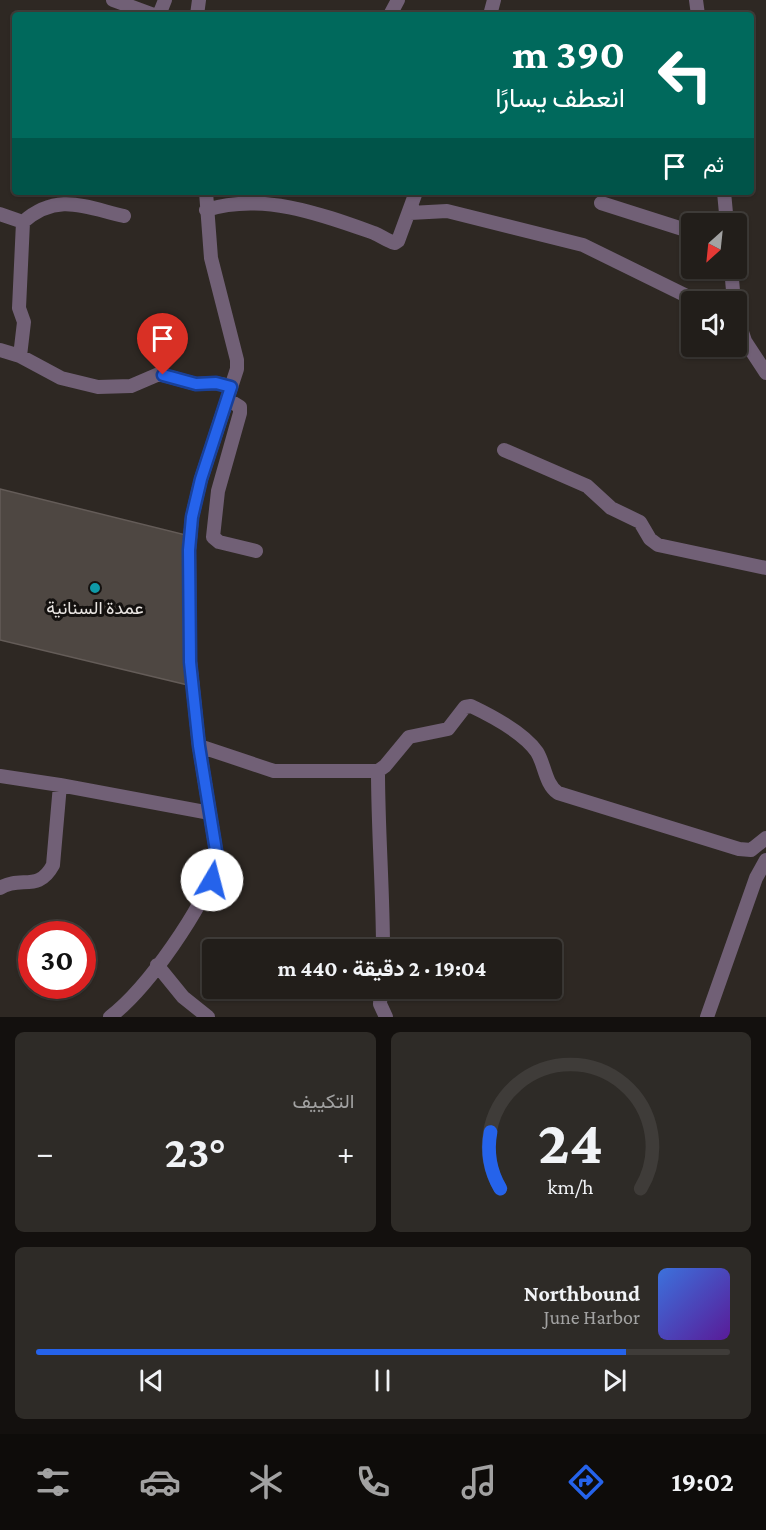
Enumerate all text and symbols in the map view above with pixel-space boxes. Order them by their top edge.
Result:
text: 390 m [512,30,625,77]
icon: left [646,36,724,114]
text: انعطف يسارًا [495,83,625,113]
icon: arrive [658,150,691,183]
text: ثم [703,152,724,177]
north arrow [681,213,747,279]
map controls [681,213,747,357]
button: sound [681,291,747,357]
pin [137,313,188,375]
icon: arrive [146,322,179,355]
marker: عمدة السنانية [88,581,102,595]
place label: عمدة السنانية [46,598,144,618]
position arrow [180,848,244,912]
speed limit sign: 30 [18,921,96,999]
text: 19:04 · 2 دقيقة · 440 m [278,956,486,981]
text: التكييف [292,1090,355,1112]
text: 24 [538,1107,603,1176]
text: 23° [164,1127,226,1177]
text: − [36,1134,53,1171]
text: + [337,1134,354,1171]
text: km/h [548,1175,594,1199]
text: Northbound [524,1281,640,1306]
text: June Harbor [543,1306,640,1328]
icon: previous [135,1364,168,1397]
icon: pause [366,1364,399,1397]
icon: next [598,1364,631,1397]
icon: filters [32,1461,74,1503]
icon: car [139,1461,181,1503]
icon: climate [245,1461,287,1503]
icon: phone [352,1461,394,1503]
icon: music [458,1461,500,1503]
icon: directions [565,1461,607,1503]
text: 19:02 [671,1467,734,1497]

